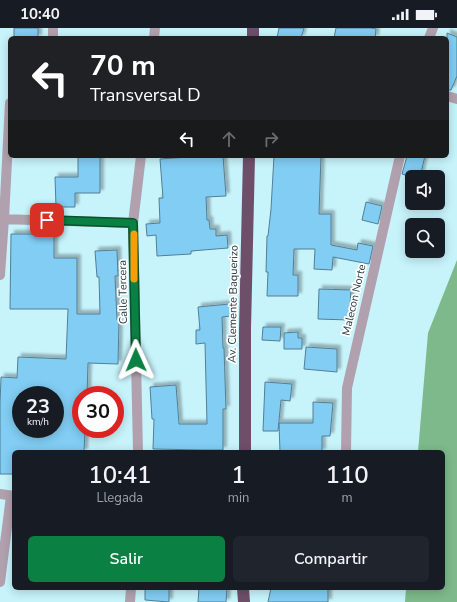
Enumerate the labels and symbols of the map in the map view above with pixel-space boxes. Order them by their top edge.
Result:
pin [30,203,64,237]
street label: Av. Clemente Baquerizo [224,245,242,363]
street label: Calle Tercera [115,260,131,324]
street label: Malecon Norte [339,263,370,337]
position arrow [115,339,157,381]
speed limit sign: 30 [72,386,124,438]

